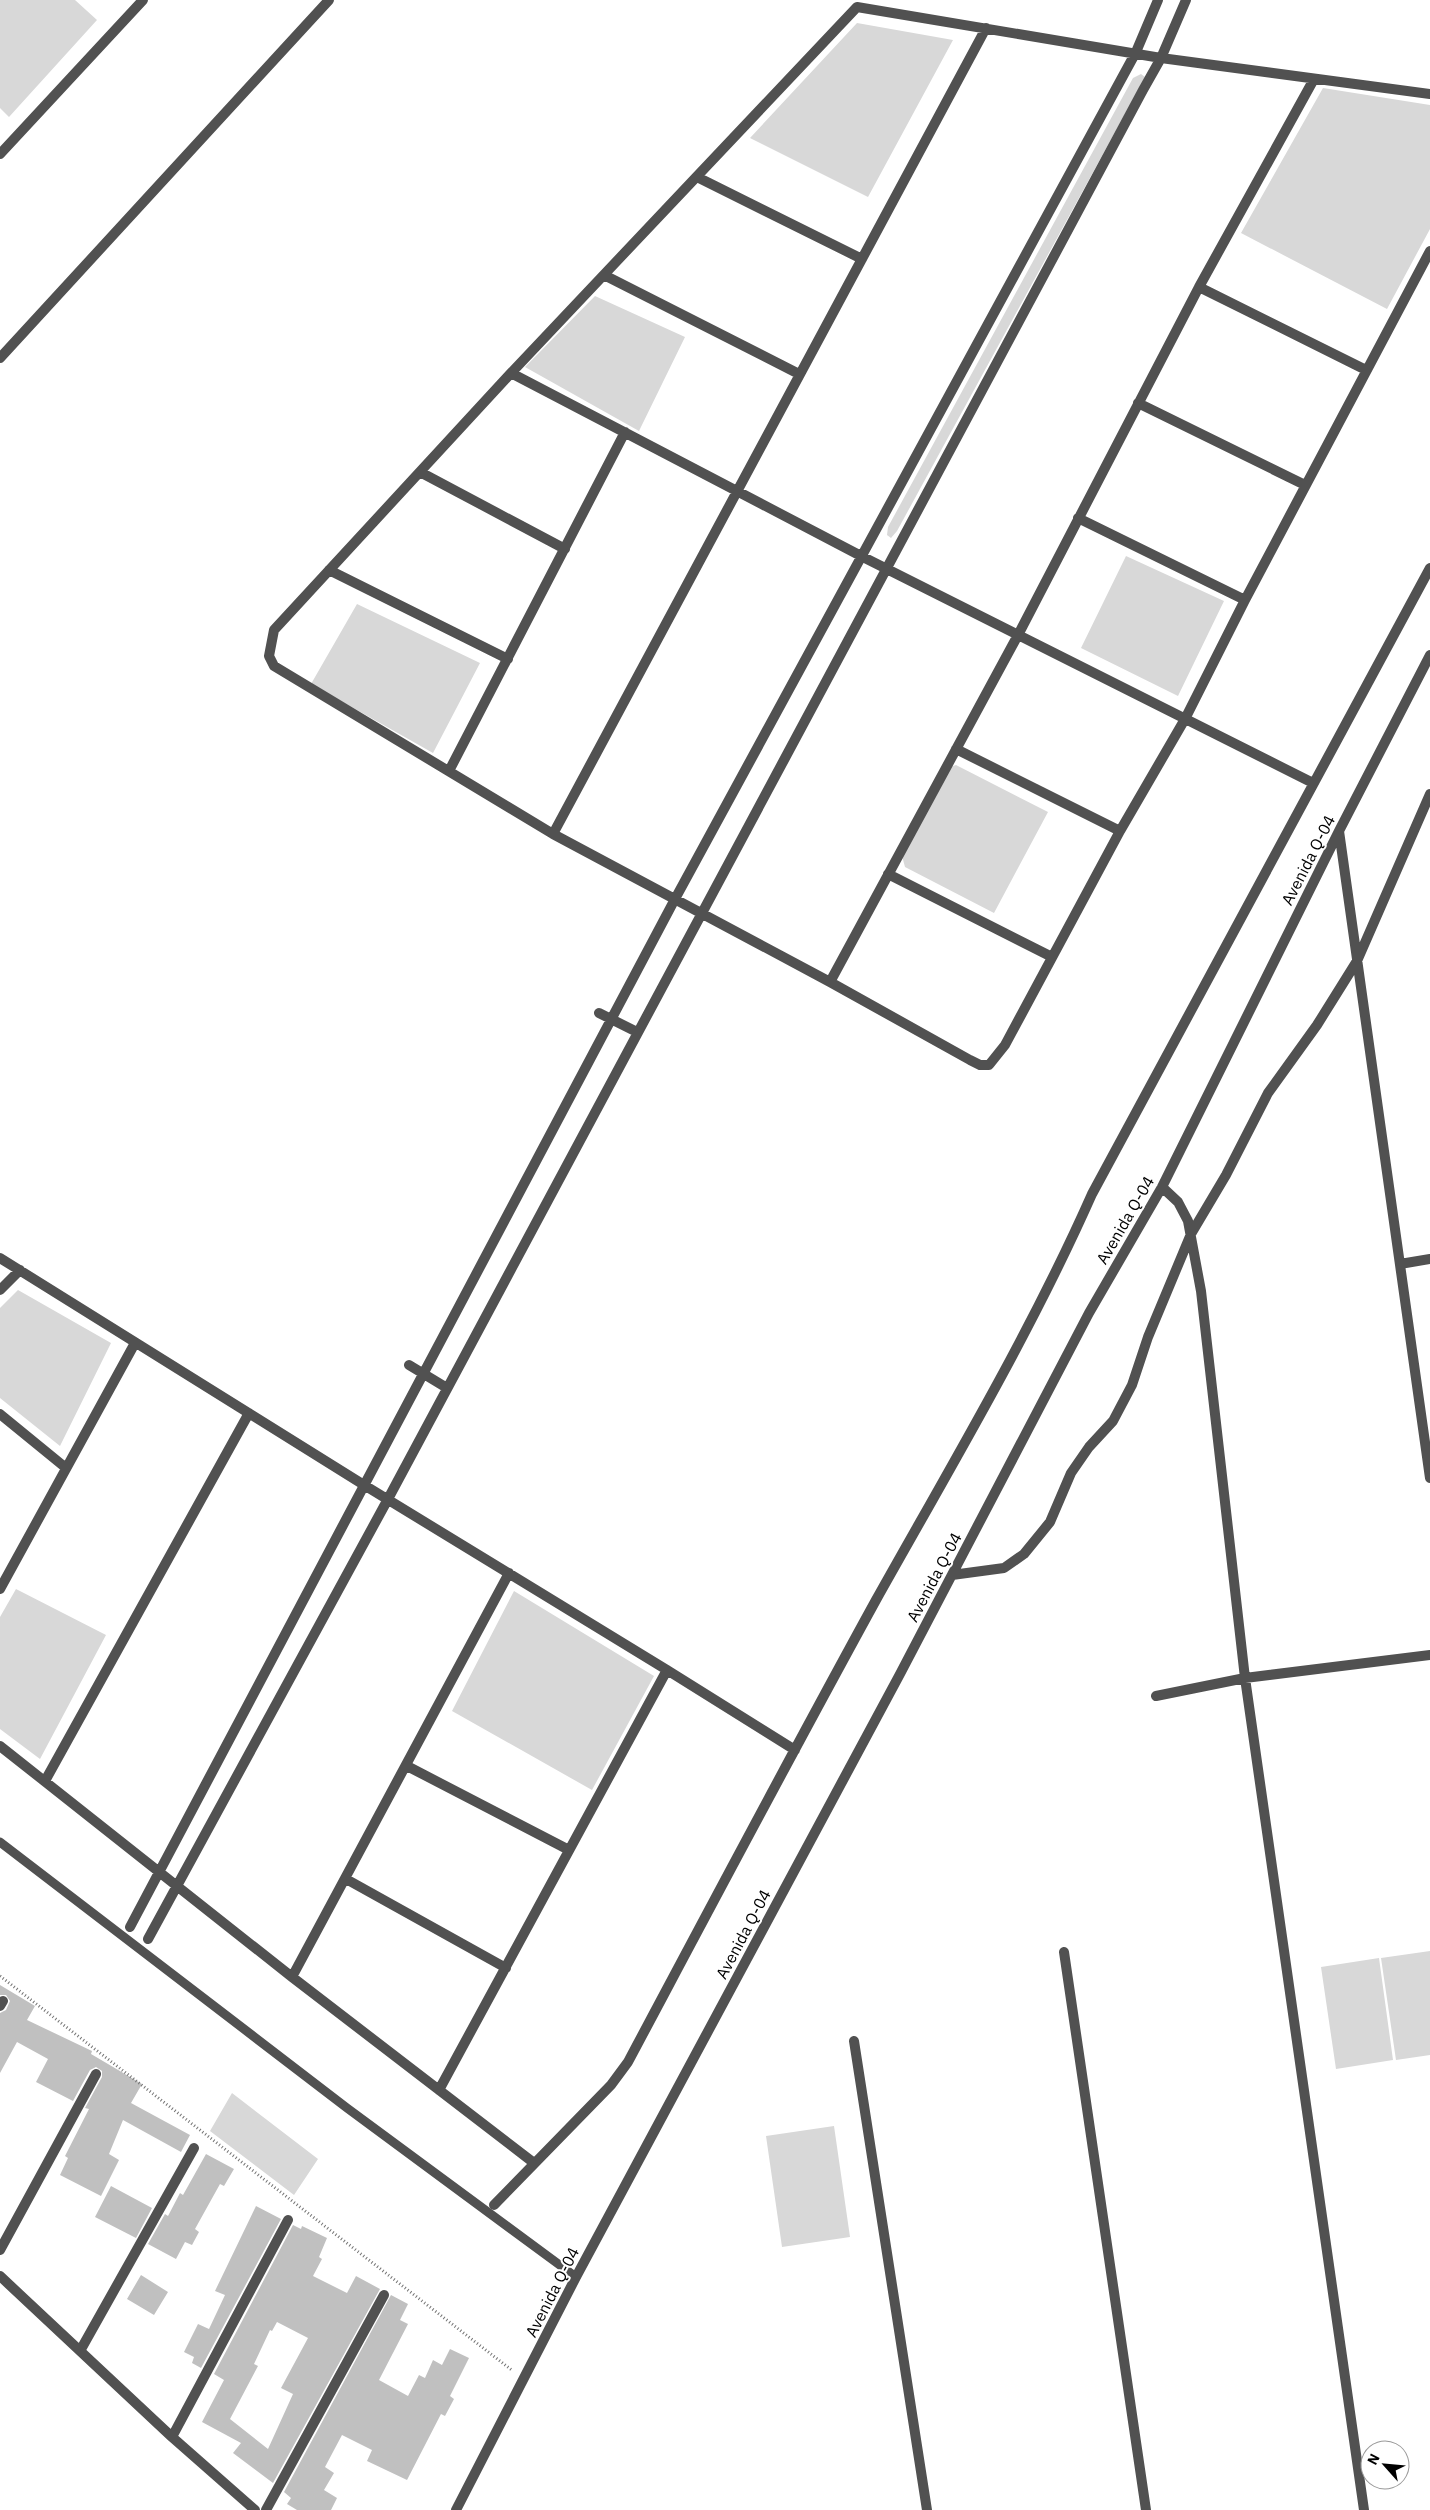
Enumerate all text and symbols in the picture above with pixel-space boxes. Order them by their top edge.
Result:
street label: Avenida Q-04 [1277,812,1339,908]
street label: Avenida Q-04 [1092,1172,1158,1268]
street label: Avenida Q-04 [902,1529,966,1625]
street label: Avenida Q-04 [711,1886,775,1982]
street label: Avenida Q-04 [521,2244,583,2340]
north arrow [1360,2440,1410,2490]
text: N [1363,2450,1384,2468]

